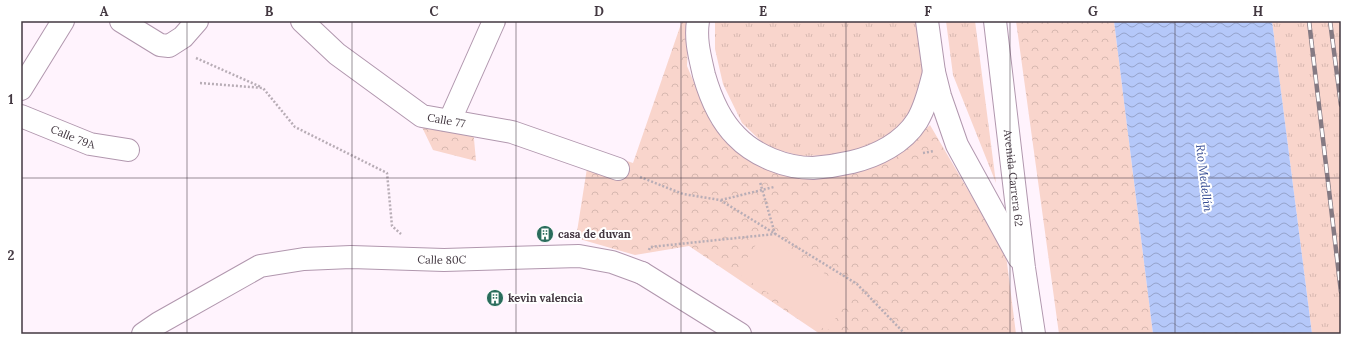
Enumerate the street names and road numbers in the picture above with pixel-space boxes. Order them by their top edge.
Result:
street label: Calle 77 [426,110,466,131]
street label: Calle 79A [49,122,97,152]
street label: Avenida Carrera 62 [1001,128,1026,227]
street label: Calle 80C [417,252,467,267]

